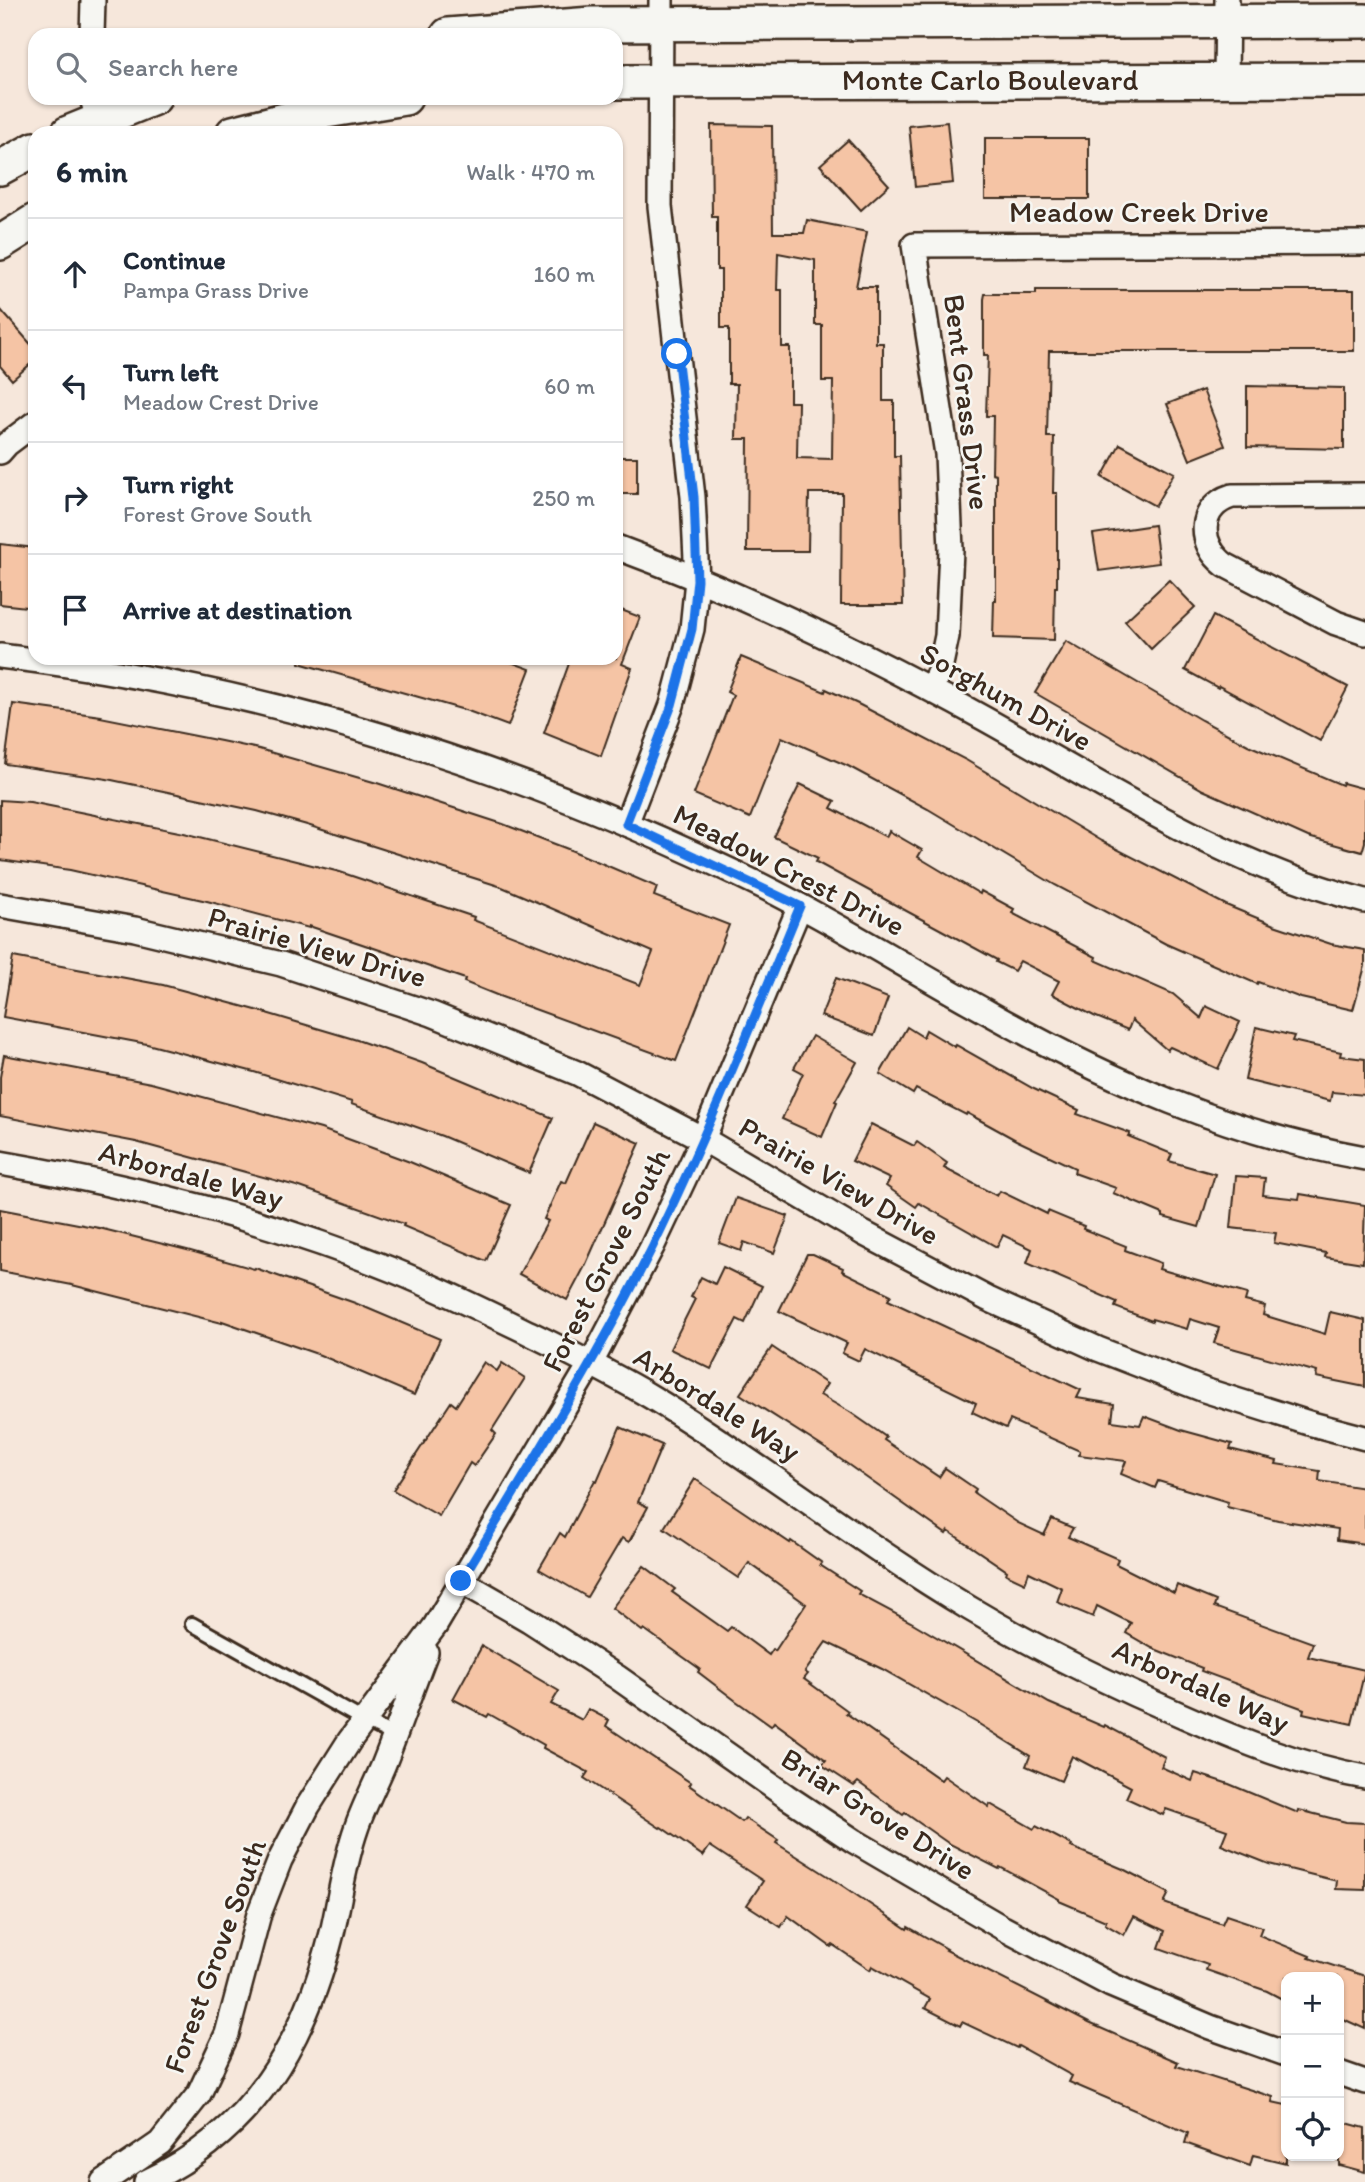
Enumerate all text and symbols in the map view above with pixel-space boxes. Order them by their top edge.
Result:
search box [28,28,623,105]
icon: search [52,48,90,86]
text: Search here [108,51,238,83]
street label: Monte Carlo Boulevard [842,61,1138,98]
text: 6 min [56,153,128,190]
text: Walk · 470 m [466,158,595,186]
street label: Meadow Creek Drive [1009,193,1269,230]
text: Continue [123,244,226,276]
icon: ahead [56,255,94,293]
text: 160 m [533,260,595,288]
text: Pampa Grass Drive [123,276,309,304]
street label: Bent Grass Drive [936,292,999,512]
route start [661,338,692,369]
text: Turn left [123,356,219,388]
icon: left [56,367,94,405]
text: 60 m [544,372,595,400]
text: Meadow Crest Drive [123,388,319,416]
text: Turn right [123,468,234,500]
icon: right [56,479,94,517]
text: 250 m [532,484,595,512]
text: Forest Grove South [123,500,312,528]
icon: arrive [56,591,94,629]
text: Arrive at destination [123,594,352,626]
street label: Sorghum Drive [914,634,1099,759]
street label: Meadow Crest Drive [667,795,911,944]
street label: Prairie View Drive [204,898,431,995]
street label: Prairie View Drive [732,1108,946,1253]
street label: Arbordale Way [95,1132,287,1217]
street label: Forest Grove South [533,1142,678,1378]
street label: Arbordale Way [627,1338,807,1469]
route end [445,1565,476,1596]
street label: Arbordale Way [1107,1630,1295,1741]
street label: Briar Grove Drive [774,1739,982,1888]
street label: Forest Grove South [155,1834,274,2078]
map controls [1281,1972,1344,2161]
button: + [1281,1972,1344,2035]
button: − [1281,2035,1344,2098]
button: locate [1281,2098,1344,2161]

